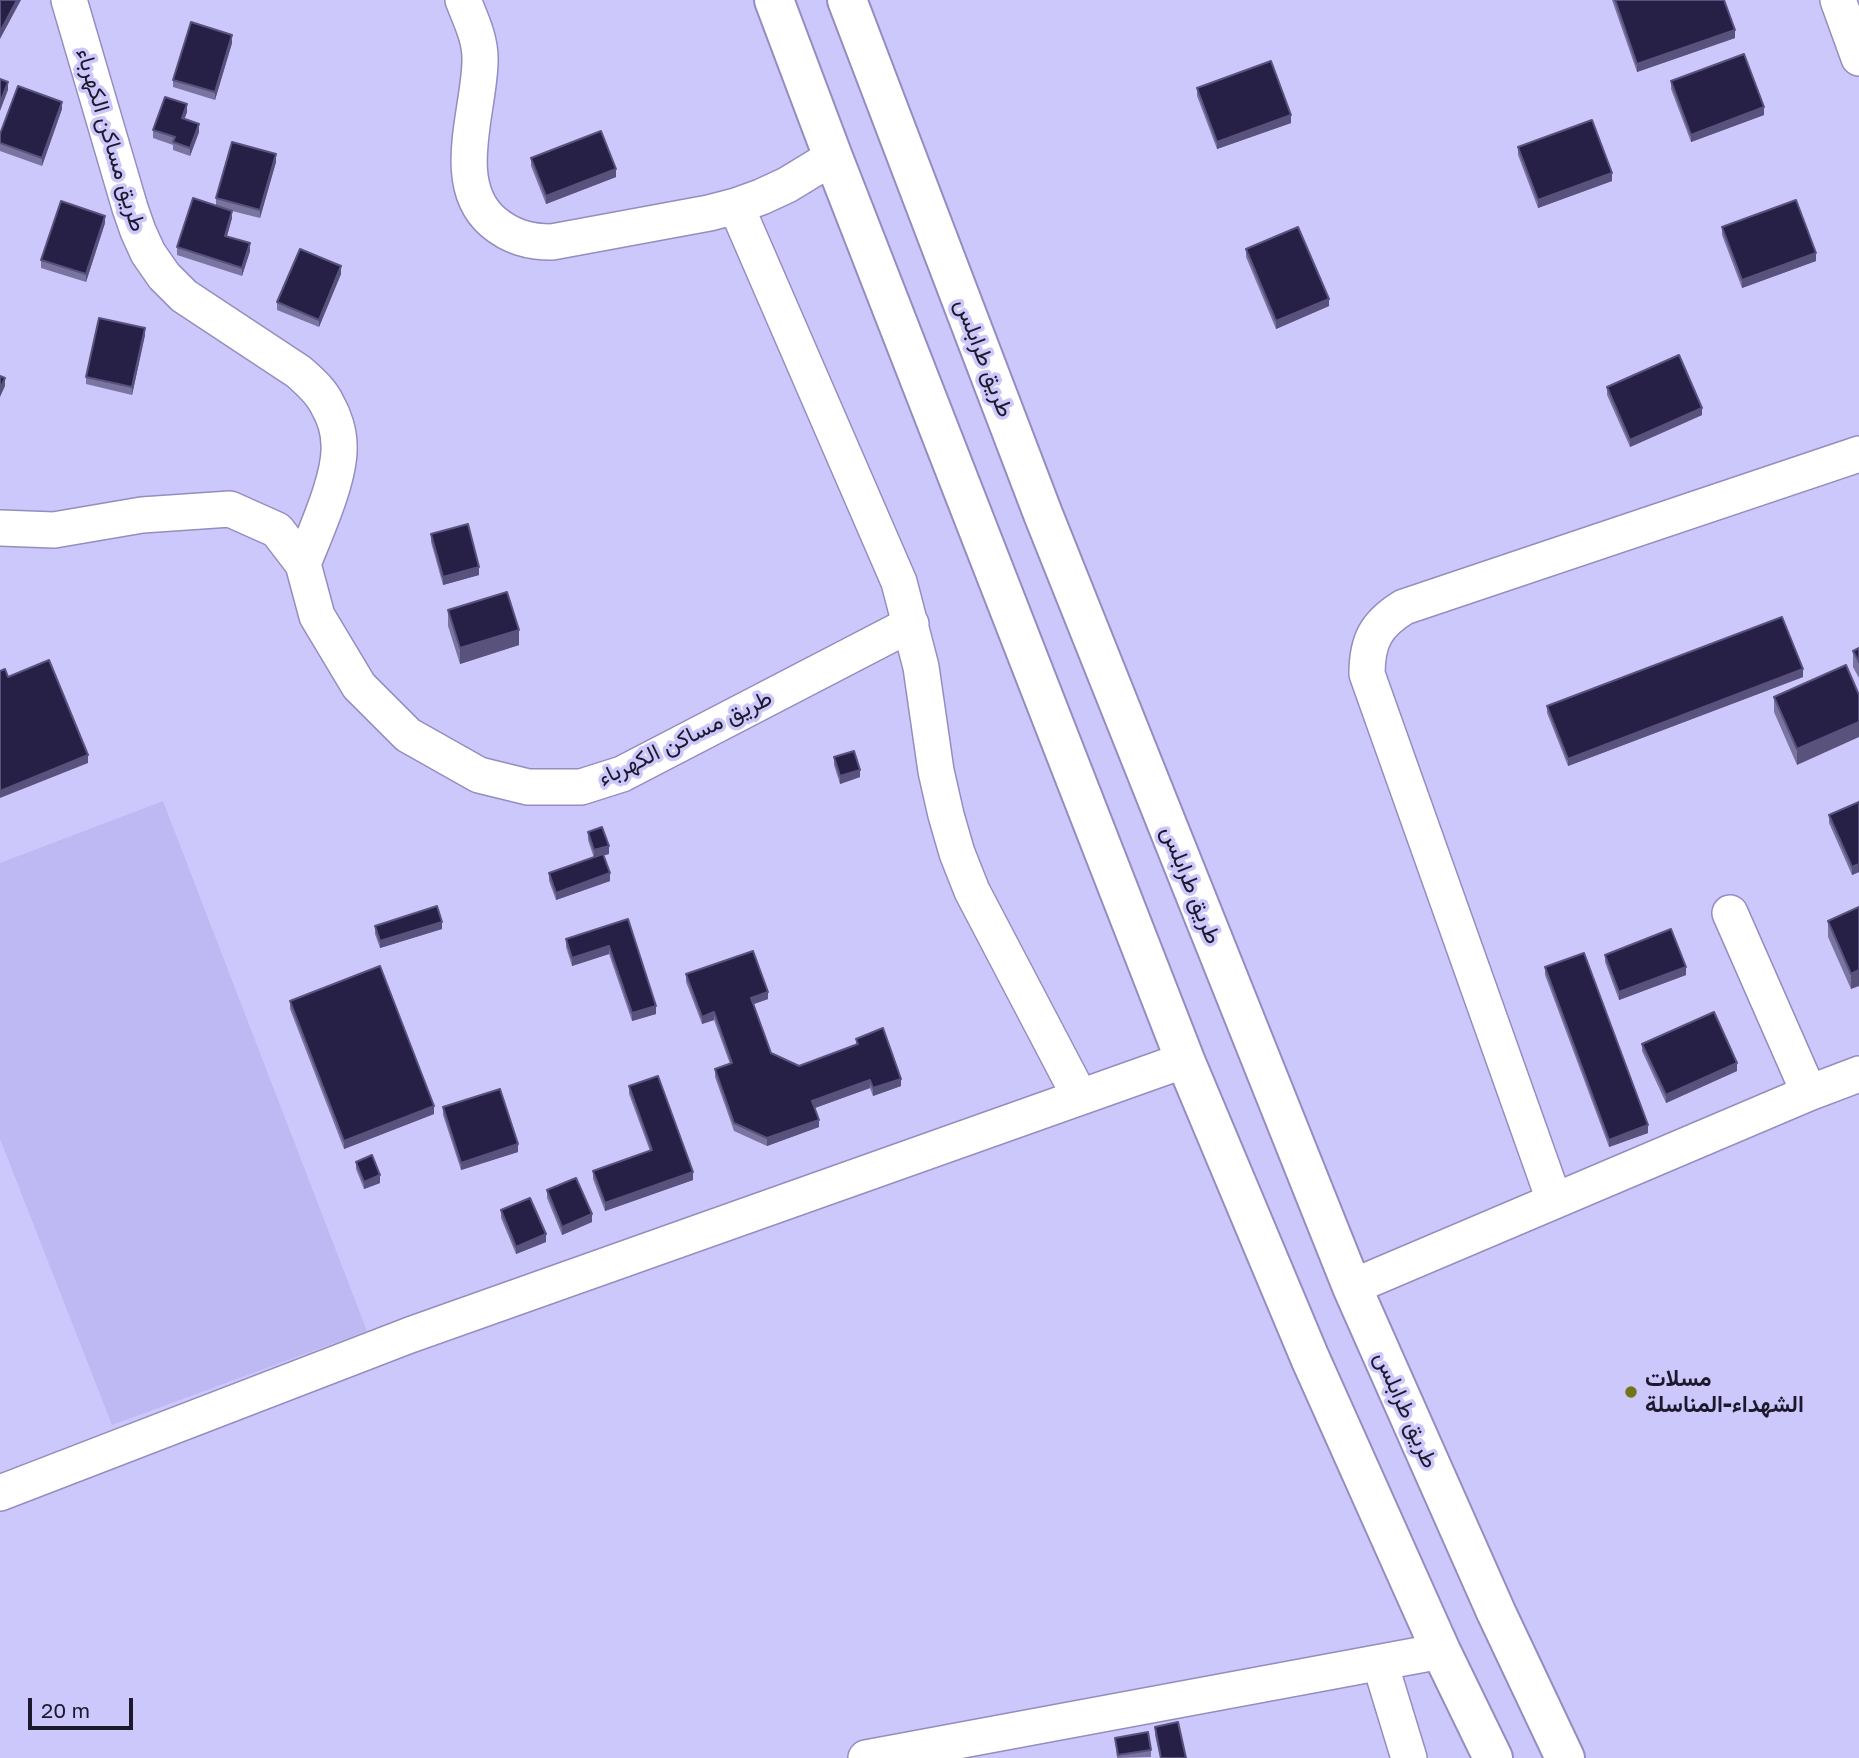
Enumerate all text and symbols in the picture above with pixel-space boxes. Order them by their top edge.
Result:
street label: طريق مساكن الكهرباء [70,45,152,235]
street label: طريق طرابلس [949,295,1019,421]
street label: طريق مساكن الكهرباء [593,684,777,792]
street label: طريق طرابلس [1155,822,1227,948]
street label: طريق طرابلس [1368,1347,1444,1473]
place label: مسلات الشهداء-المناسلة [1645,1365,1804,1419]
marker: مسلات الشهداء-المناسلة [1623,1384,1639,1400]
scale bar [32,1684,136,1728]
text: 20 m [41,1697,90,1723]

